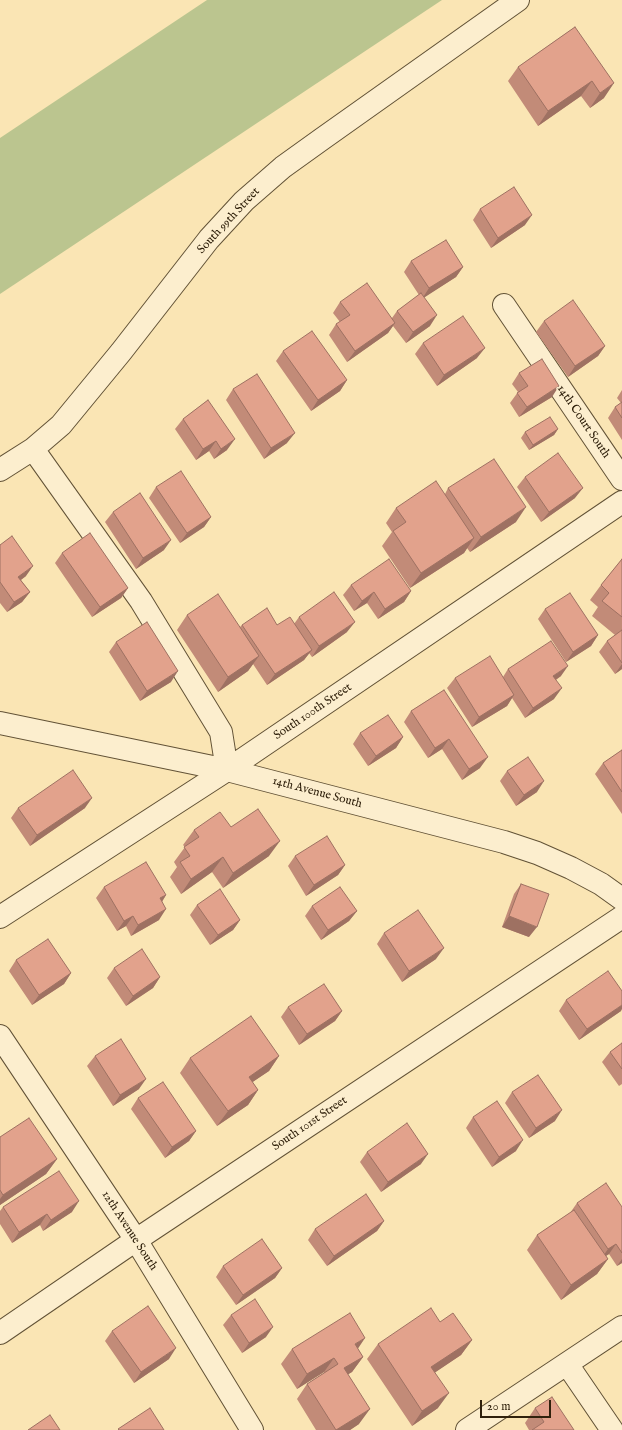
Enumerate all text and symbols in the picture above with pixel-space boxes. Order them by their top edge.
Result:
street label: South 99th Street [195,185,263,257]
street label: 14th Court South [553,383,613,461]
street label: South 100th Street [271,681,355,743]
street label: 14th Avenue South [271,774,363,812]
street label: South 101st Street [270,1094,350,1154]
street label: 12th Avenue South [98,1189,160,1273]
scale bar [482,1392,553,1418]
text: 20 m [487,1399,510,1414]

